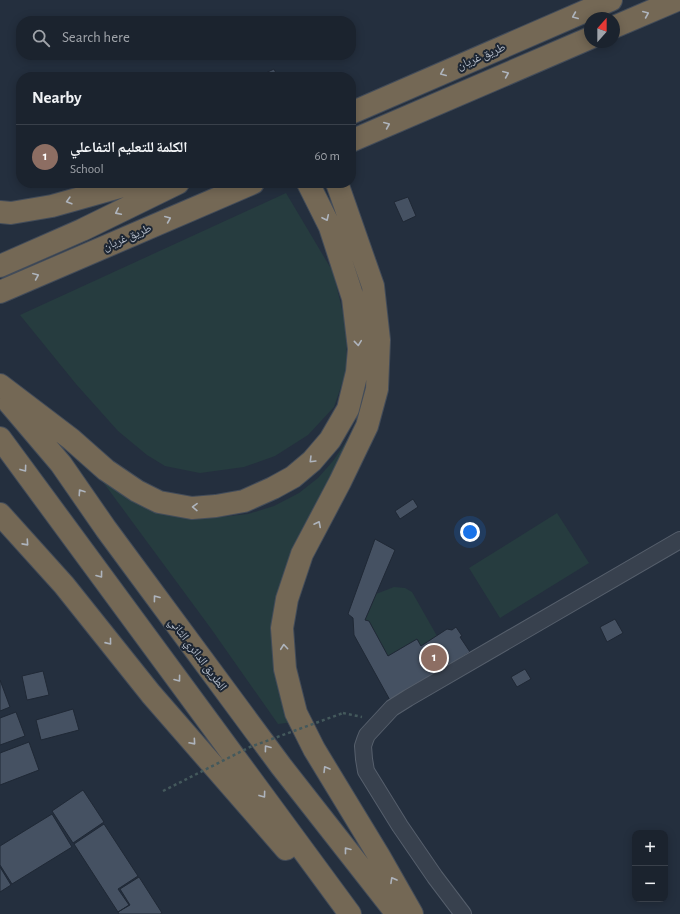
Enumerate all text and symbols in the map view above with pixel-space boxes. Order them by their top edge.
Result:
one-way arrow [572,11,579,19]
one-way arrow [641,11,649,19]
north arrow [584,12,620,48]
search box [16,16,356,60]
icon: search [30,27,52,49]
text: Search here [62,30,130,45]
street label: طريق غريان [455,40,508,73]
one-way arrow [440,68,447,76]
one-way arrow [502,71,510,79]
text: Nearby [32,89,82,106]
one-way arrow [383,122,390,130]
text: الكلمة للتعليم التفاعلي [70,140,188,155]
text: 1 [43,150,47,163]
text: 60 m [314,150,340,163]
text: School [70,163,104,176]
one-way arrow [66,196,73,205]
one-way arrow [115,207,122,215]
one-way arrow [321,213,329,221]
one-way arrow [164,216,171,224]
street label: طريق غريان [101,221,154,254]
one-way arrow [32,273,39,281]
one-way arrow [354,340,363,346]
one-way arrow [309,455,317,463]
one-way arrow [19,465,26,472]
one-way arrow [79,490,86,497]
one-way arrow [192,503,198,511]
one-way arrow [313,521,321,529]
your location [460,522,480,542]
one-way arrow [21,538,28,545]
one-way arrow [95,570,102,577]
one-way arrow [154,596,161,603]
street label: الطريق الدائري الثاني [164,615,229,695]
one-way arrow [105,638,112,645]
pin: 1 [421,643,447,673]
one-way arrow [279,644,288,650]
one-way arrow [173,675,180,682]
one-way arrow [188,737,195,744]
one-way arrow [265,745,272,752]
one-way arrow [323,766,330,773]
one-way arrow [258,791,266,798]
map controls [632,830,668,902]
button: + [632,830,668,866]
one-way arrow [345,848,352,855]
button: − [632,866,668,902]
one-way arrow [390,877,397,884]

